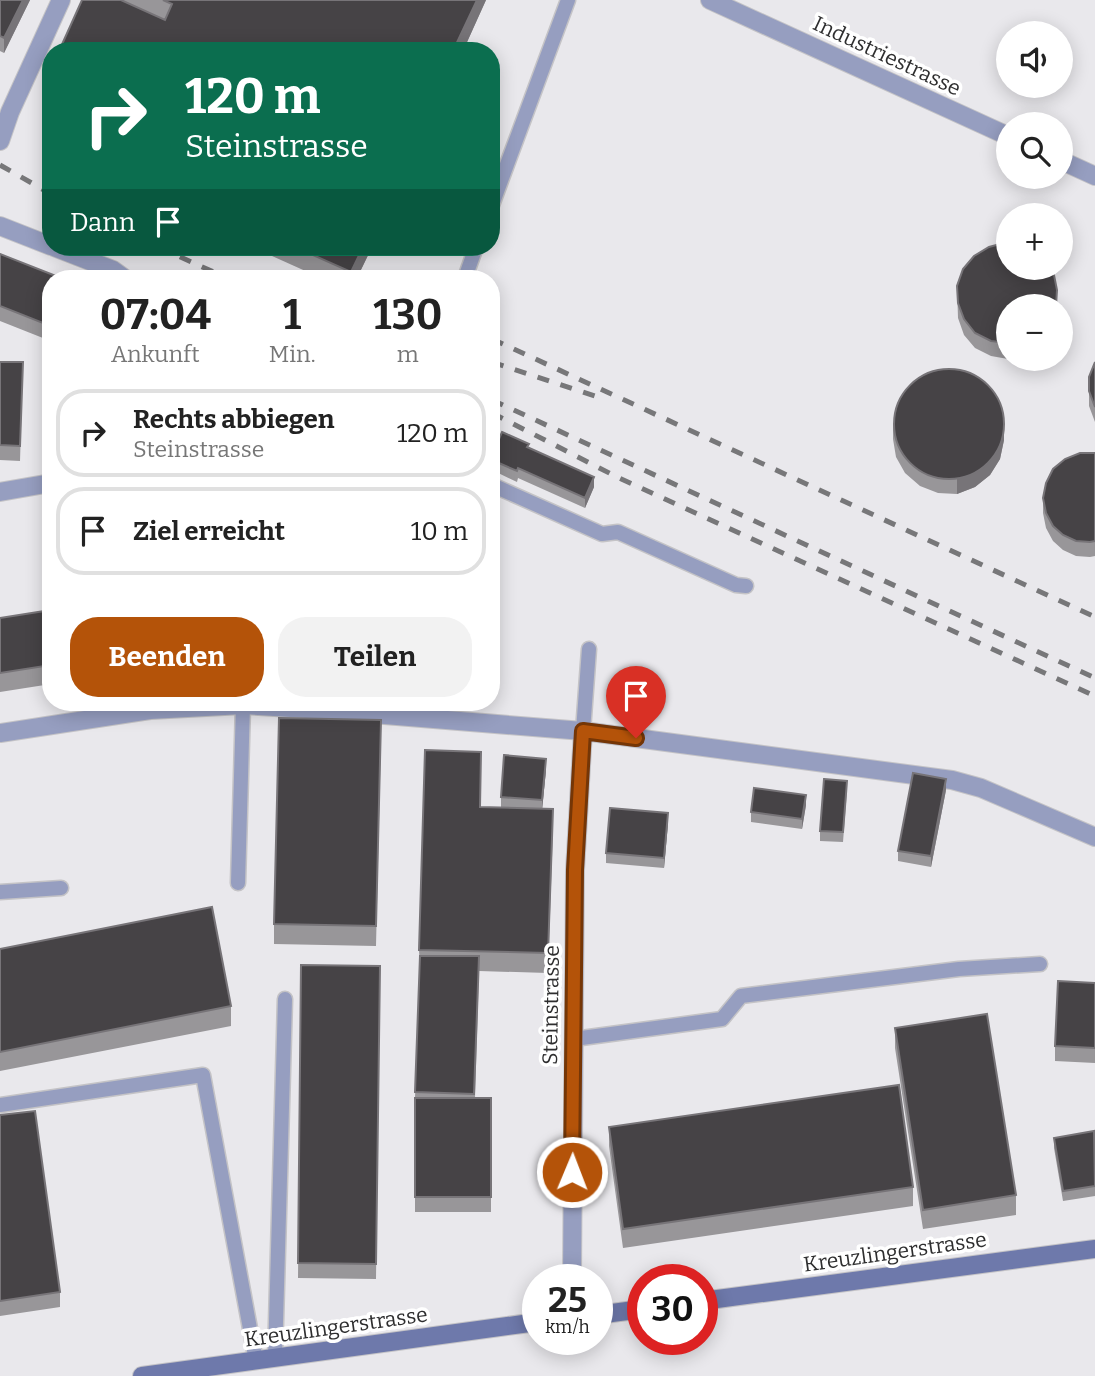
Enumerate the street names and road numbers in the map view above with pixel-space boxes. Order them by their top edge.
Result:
street label: Industriestrasse [809,10,965,102]
street label: Steinstrasse [537,945,565,1065]
street label: Kreuzlingerstrasse [802,1226,988,1278]
street label: Kreuzlingerstrasse [243,1301,429,1353]

